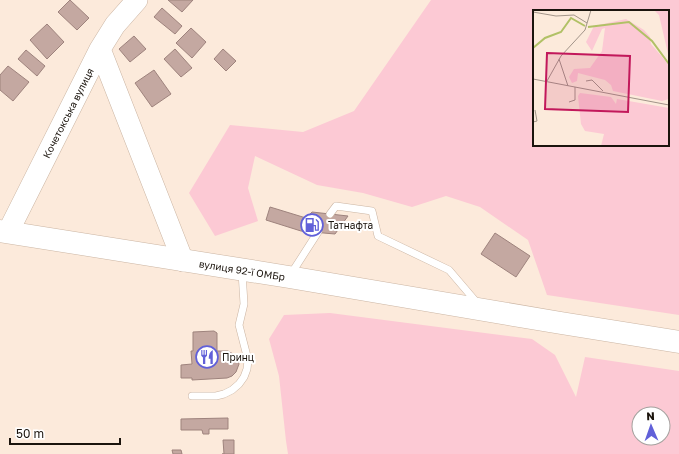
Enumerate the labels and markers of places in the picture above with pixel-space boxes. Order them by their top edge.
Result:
fuel station icon: Татнафта [299,212,325,238]
place label: Татнафта [328,219,373,231]
restaurant icon: Принц [194,344,220,370]
place label: Принц [222,351,254,363]

